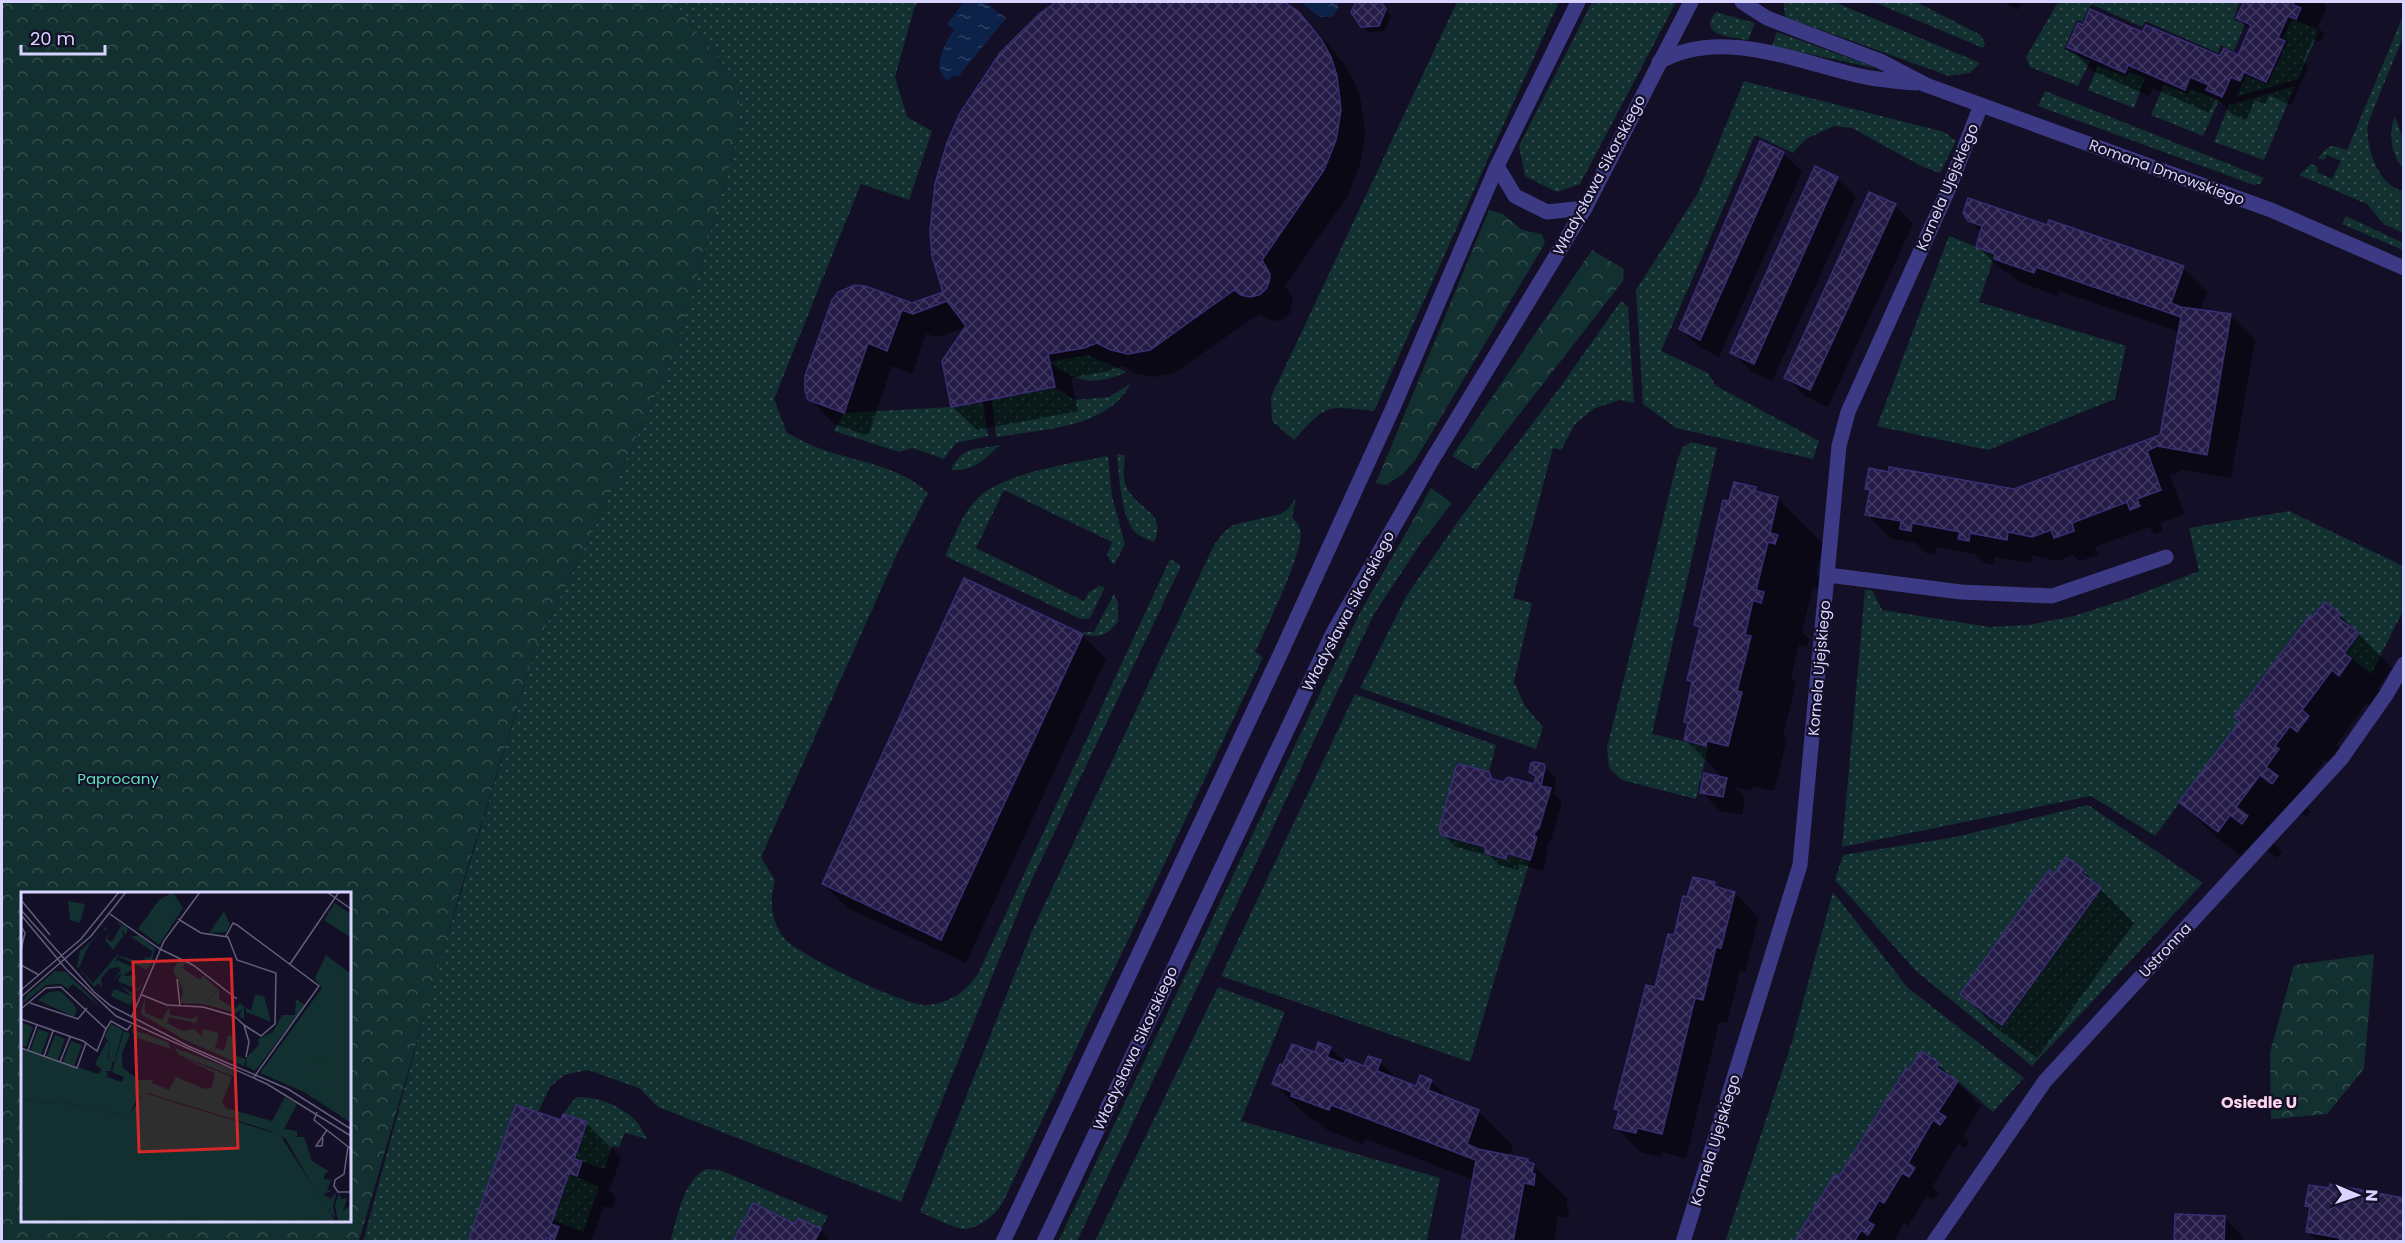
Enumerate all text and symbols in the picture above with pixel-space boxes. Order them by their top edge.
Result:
scale bar [21,18,105,56]
text: 20 m [30,26,75,51]
street label: Władysława Sikorskiego [1548,91,1650,259]
street label: Kornela Ujejskiego [1911,120,1983,254]
street label: Romana Dmowskiego [2086,134,2248,210]
street label: Władysława Sikorskiego [1297,527,1399,695]
street label: Kornela Ujejskiego [1803,599,1835,737]
park label: Paprocany [77,768,159,789]
inset map [21,892,351,1222]
street label: Ustronna [2134,918,2196,982]
street label: Władysława Sikorskiego [1088,962,1182,1134]
street label: Kornela Ujejskiego [1685,1072,1745,1208]
district label: Osiedle U [2221,1091,2297,1114]
north arrow [2327,1165,2387,1225]
text: N [2360,1189,2383,1202]

